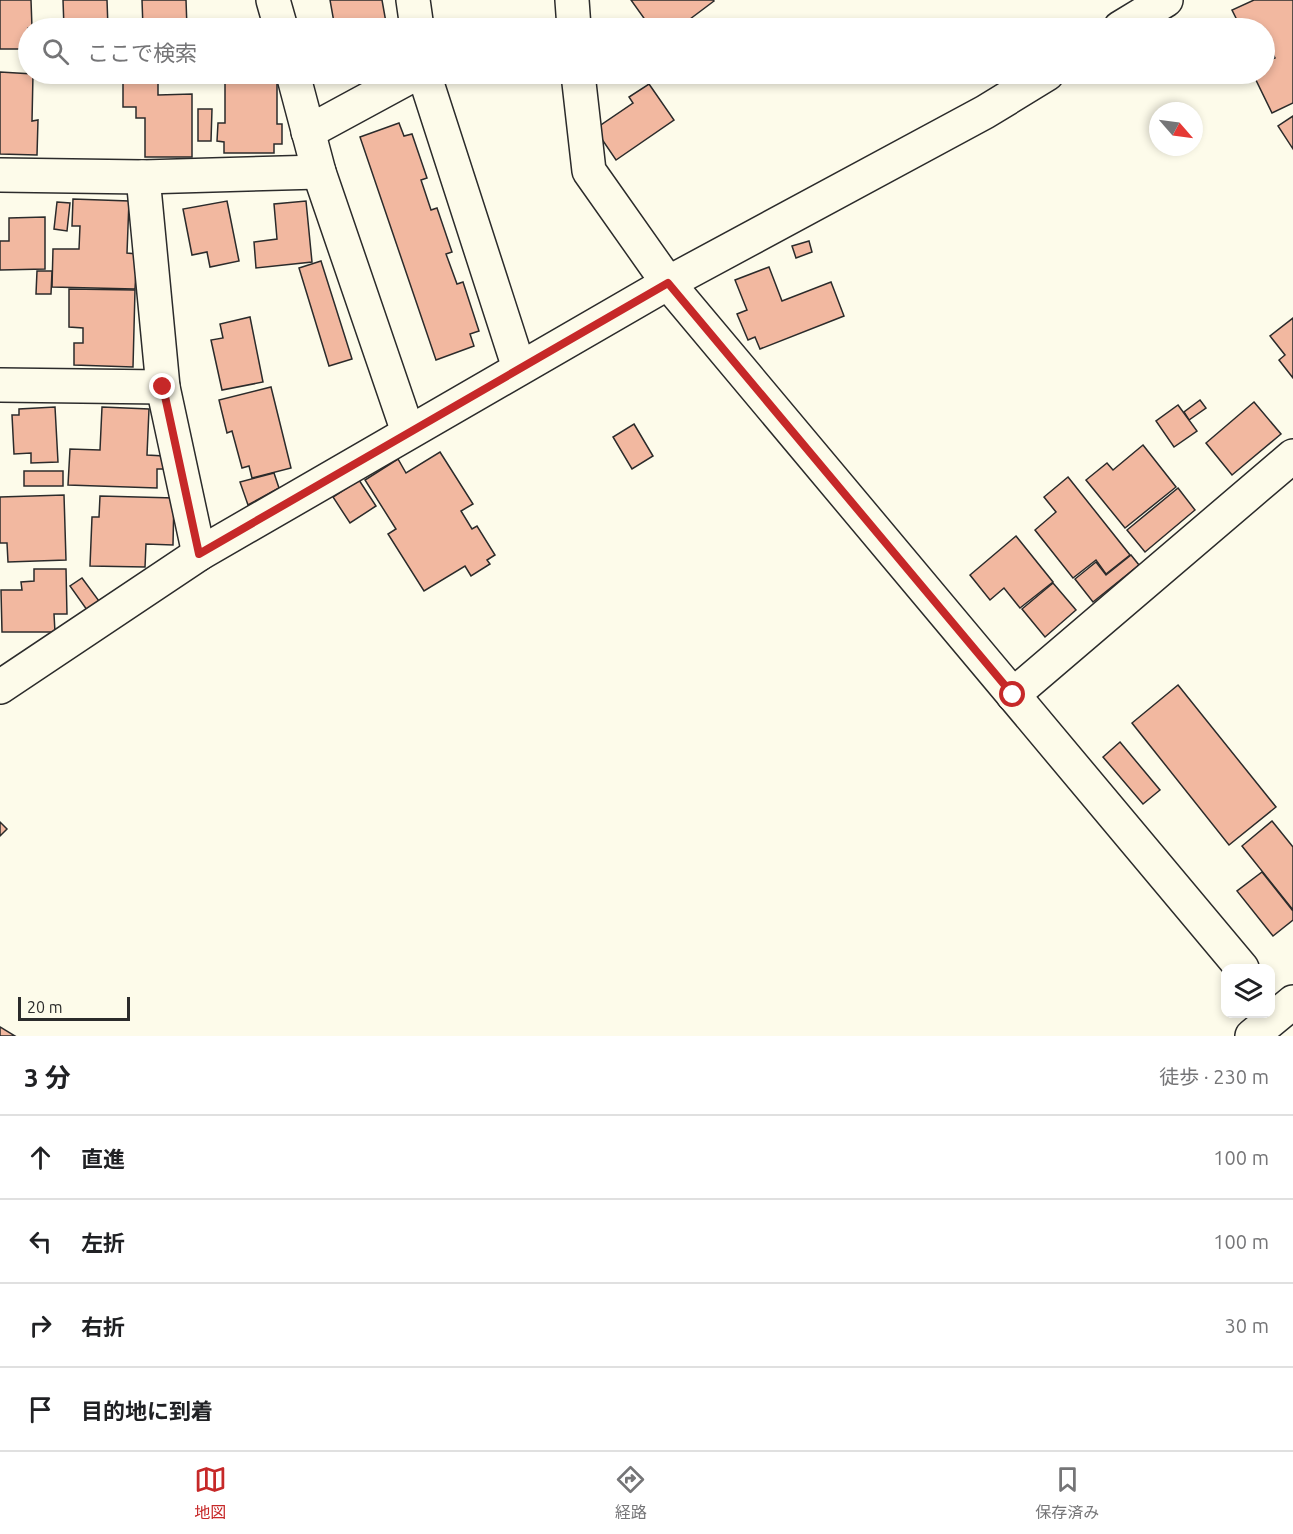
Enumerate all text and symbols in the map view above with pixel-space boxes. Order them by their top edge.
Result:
search box [18,18,1275,84]
icon: search [39,35,72,68]
text: ここで検索 [87,40,197,65]
north arrow [1149,102,1203,156]
route end [149,373,175,399]
route start [999,681,1025,707]
map controls [1221,964,1275,1018]
button: layers [1221,964,1275,1018]
scale bar [18,994,130,1022]
text: 20 m [27,998,63,1016]
text: 3 分 [24,1063,71,1092]
text: 徒歩 · 230 m [1159,1065,1269,1088]
icon: ahead [24,1141,57,1174]
text: 直進 [81,1146,125,1171]
text: 100 m [1213,1146,1269,1169]
icon: left [24,1225,57,1258]
text: 左折 [81,1230,125,1255]
text: 100 m [1213,1230,1269,1253]
icon: right [24,1309,57,1342]
text: 右折 [81,1314,125,1339]
text: 30 m [1225,1314,1269,1337]
icon: arrive [24,1393,57,1426]
text: 目的地に到着 [81,1398,213,1423]
tab: 地図 [194,1463,227,1523]
tab: 経路 [614,1463,647,1523]
tab: 保存済み [1035,1463,1099,1523]

